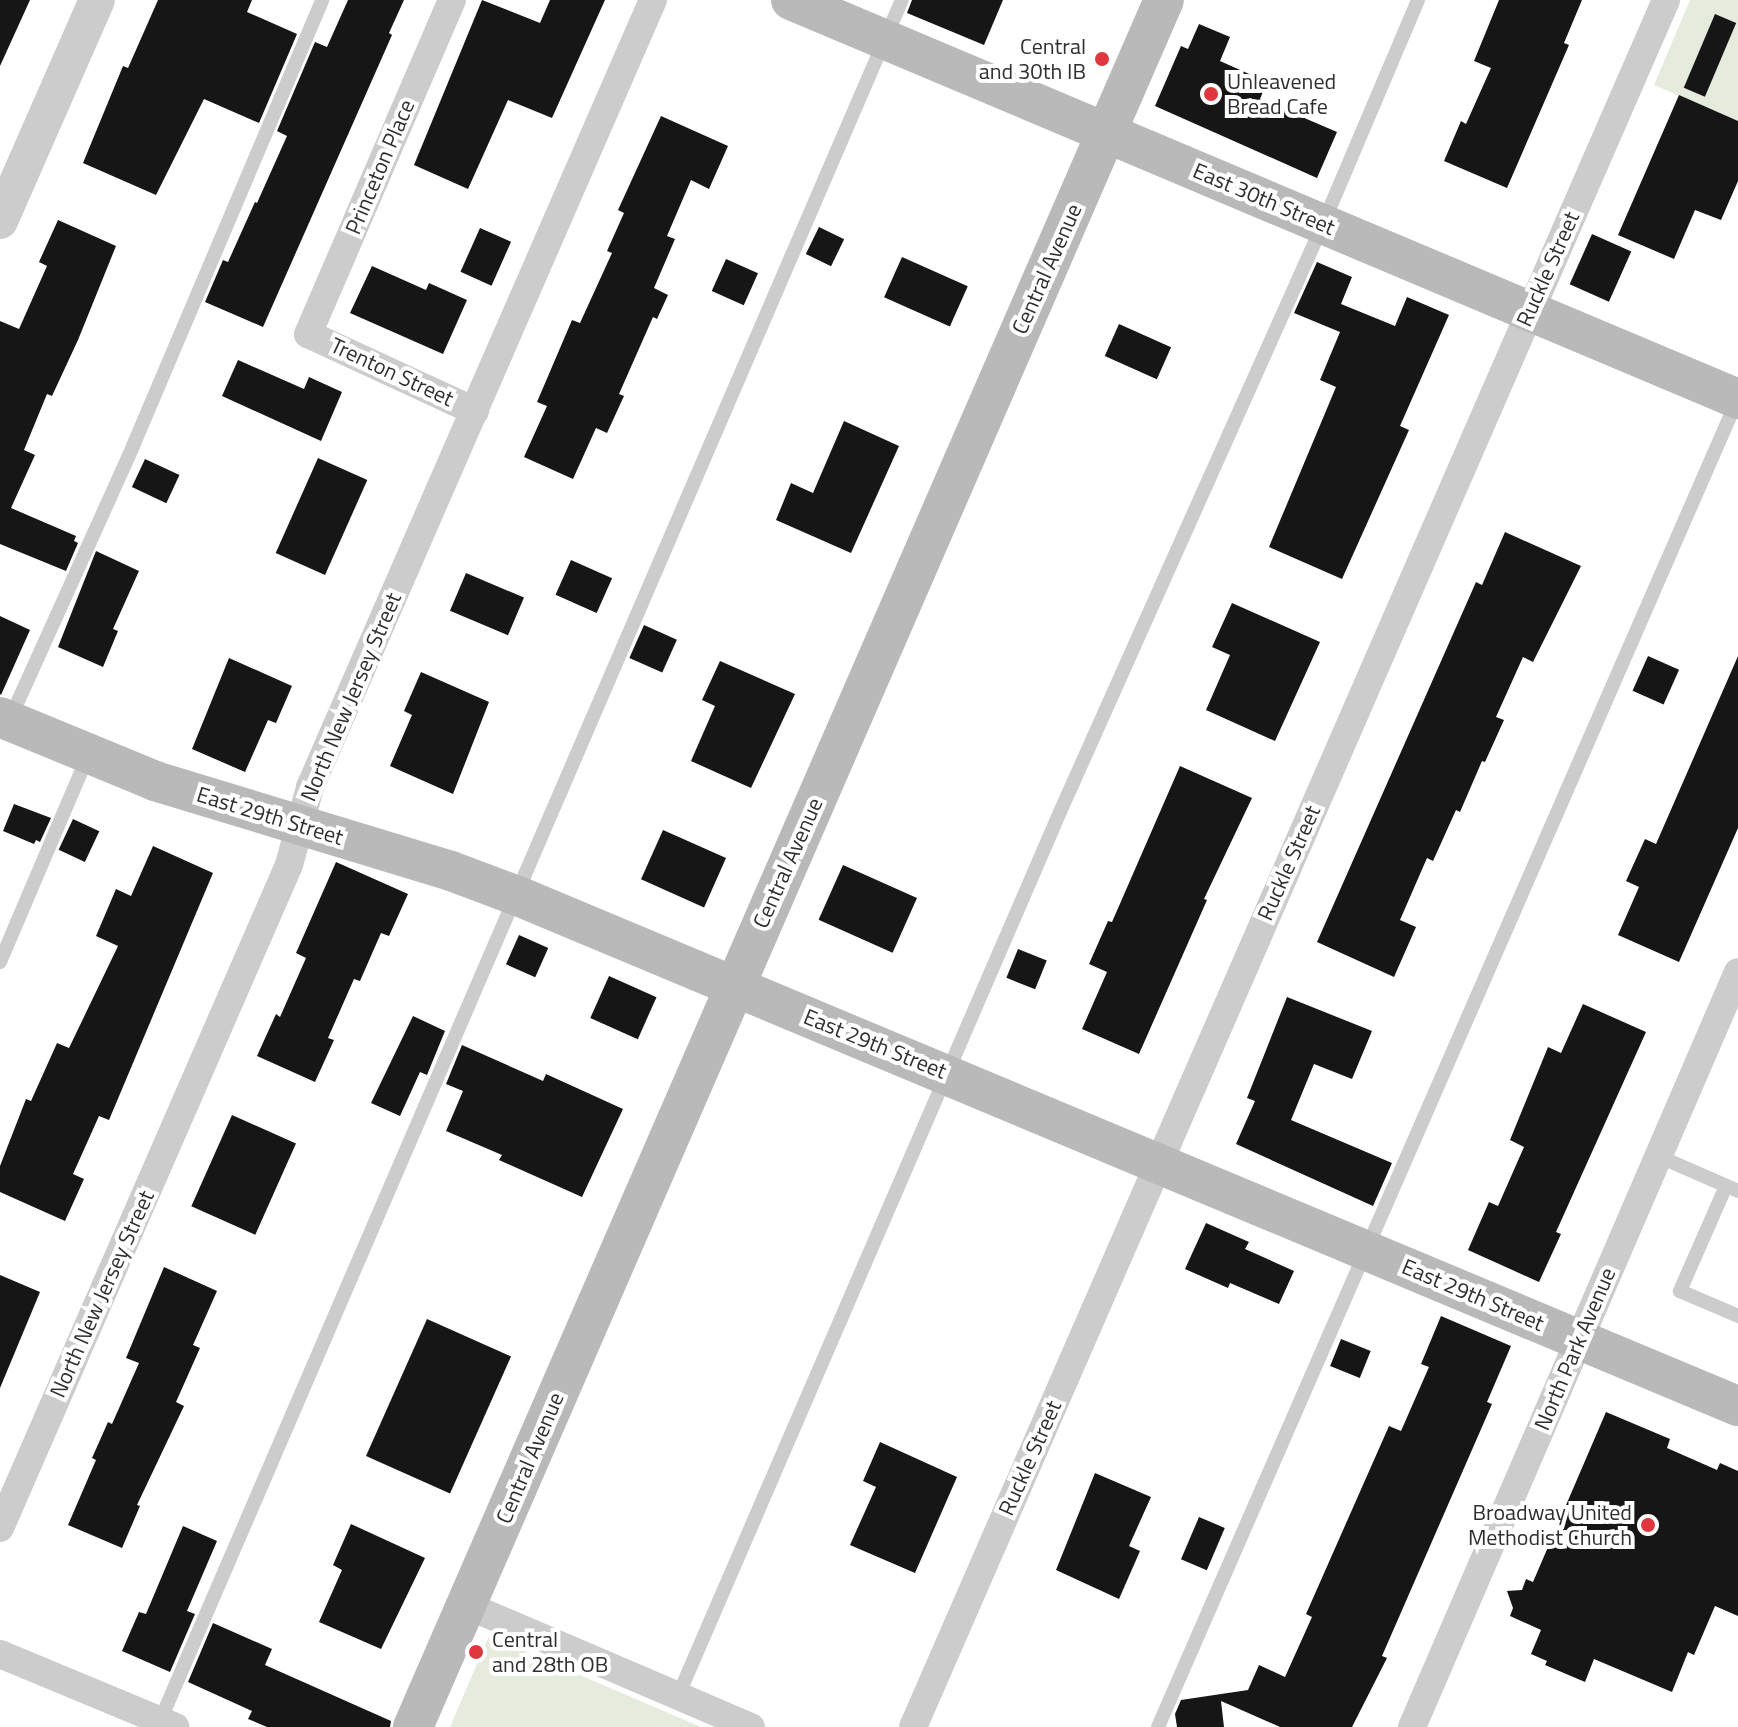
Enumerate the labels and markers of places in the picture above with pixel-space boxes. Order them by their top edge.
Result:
place label: Central and 30th IB [979,33,1086,84]
marker: Central and 30th IB [1093,50,1111,68]
place label: Unleavened Bread Cafe [1227,68,1336,120]
marker: Unleavened Bread Cafe [1202,85,1220,103]
place label: Broadway United Methodist Church [1468,1499,1632,1550]
marker: Broadway United Methodist Church [1639,1516,1657,1534]
place label: Central and 28th OB [492,1626,608,1678]
marker: Central and 28th OB [467,1643,485,1661]

